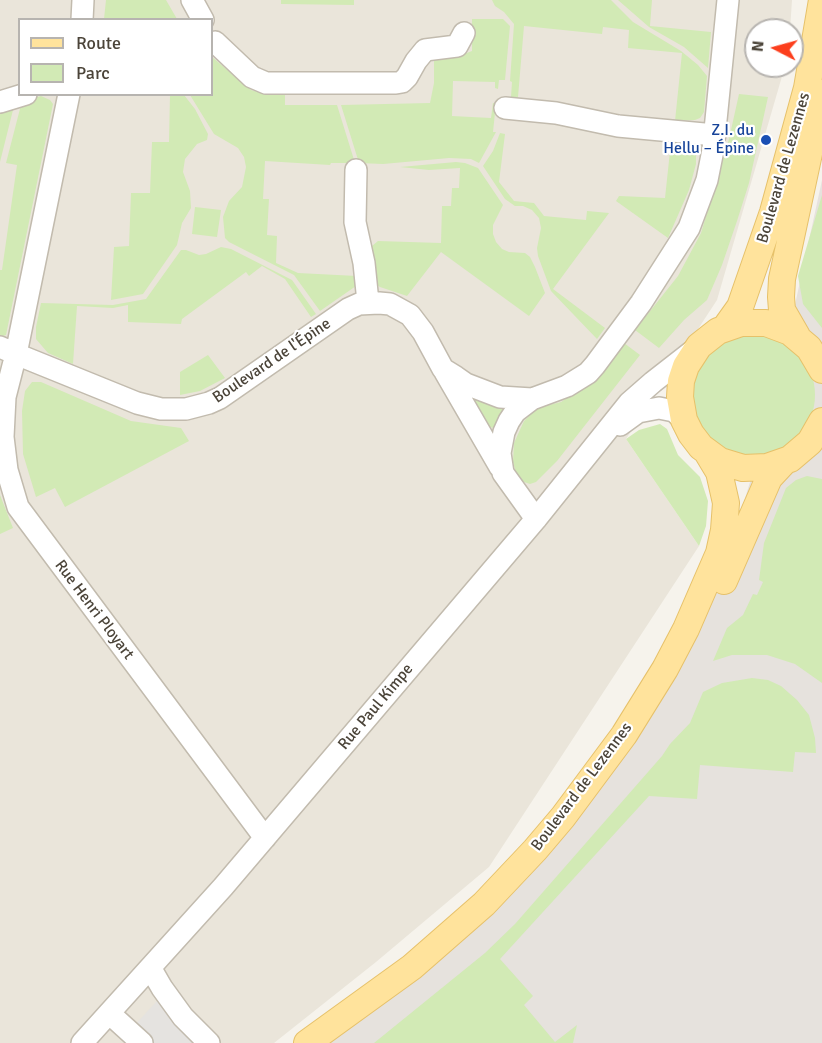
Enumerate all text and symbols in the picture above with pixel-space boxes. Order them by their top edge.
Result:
legend [18,18,213,96]
north arrow [744,18,804,78]
text: Route [76,32,121,54]
text: N [748,40,769,53]
text: Parc [76,62,110,84]
street label: Boulevard de Lezennes [753,91,815,245]
place label: Z.I. du Hellu – Épine [663,121,754,159]
marker: Z.I. du Hellu – Épine [759,133,773,147]
street label: Boulevard de l'Épine [209,314,335,408]
street label: Rue Henri Ployart [50,556,138,664]
street label: Rue Paul Kimpe [334,660,418,754]
street label: Boulevard de Lezennes [528,719,636,855]

